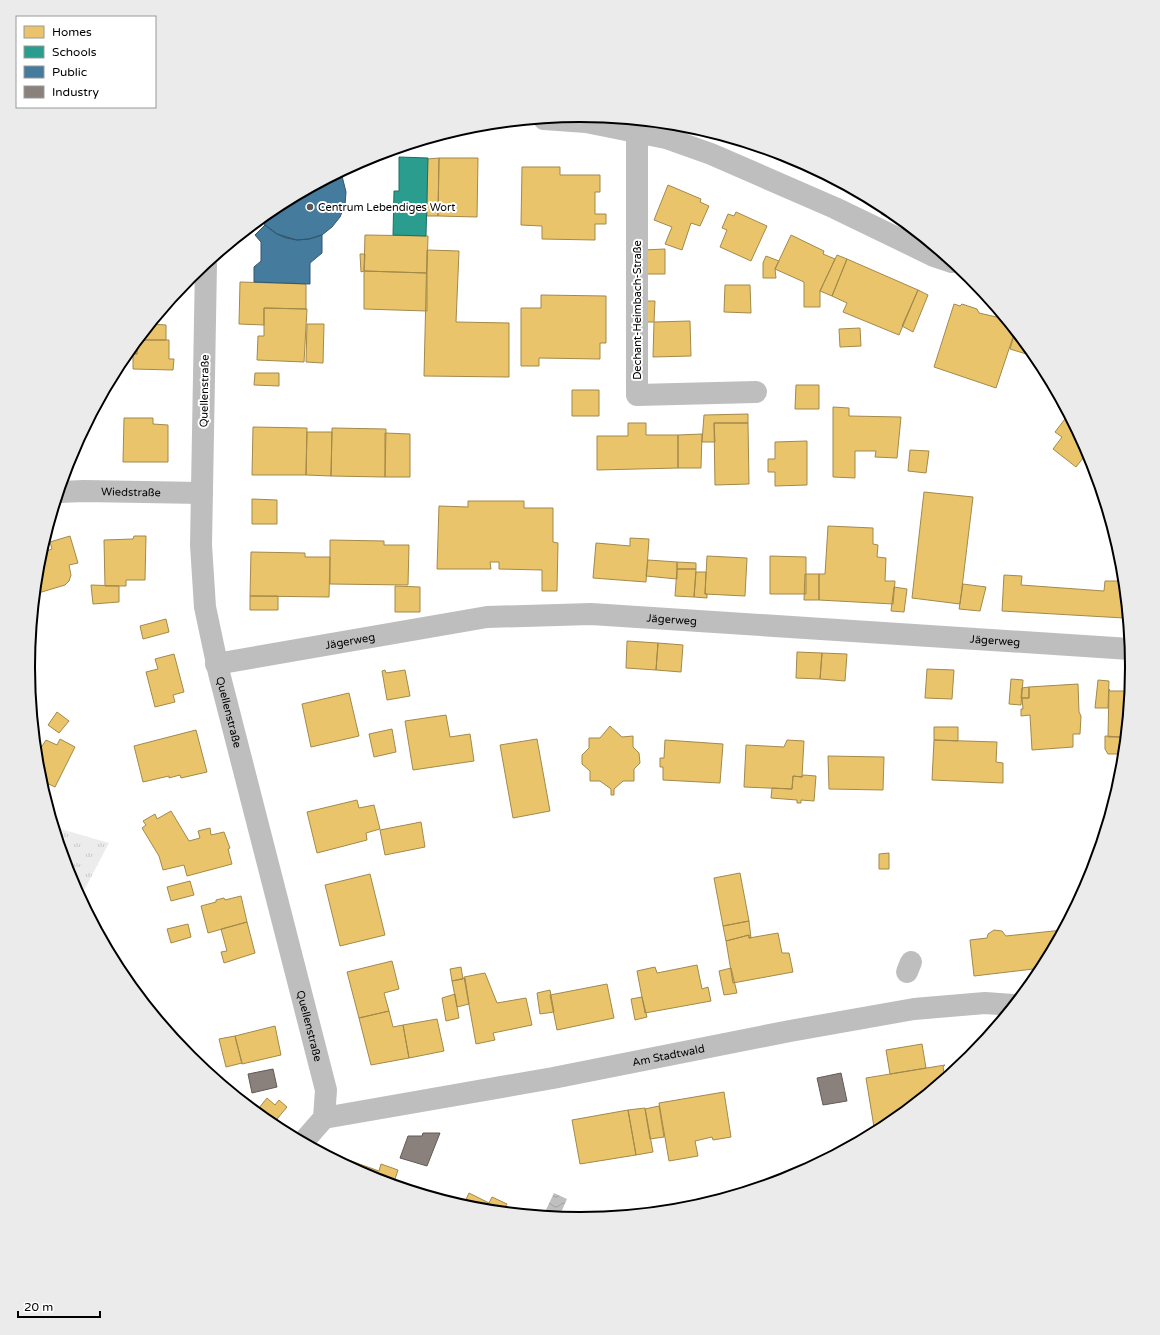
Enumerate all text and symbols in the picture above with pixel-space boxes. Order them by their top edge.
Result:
legend [16,16,156,108]
text: Homes [52,25,92,39]
text: Schools [52,45,97,59]
text: Public [52,65,87,79]
text: Industry [52,85,99,99]
place label: Centrum Lebendiges Wort [318,201,455,214]
marker: Centrum Lebendiges Wort [305,202,315,212]
street label: Dechant-Heimbach-Straße [631,240,644,380]
street label: Quellenstraße [197,354,212,428]
street label: Wiedstraße [101,485,161,499]
street label: Jägerweg [646,612,697,628]
street label: Jägerweg [324,631,376,652]
street label: Jägerweg [969,633,1021,649]
street label: Quellenstraße [213,675,244,749]
street label: Quellenstraße [294,989,324,1063]
street label: Am Stadtwald [631,1042,706,1069]
scale bar [18,1293,100,1319]
text: 20 m [24,1300,53,1314]

